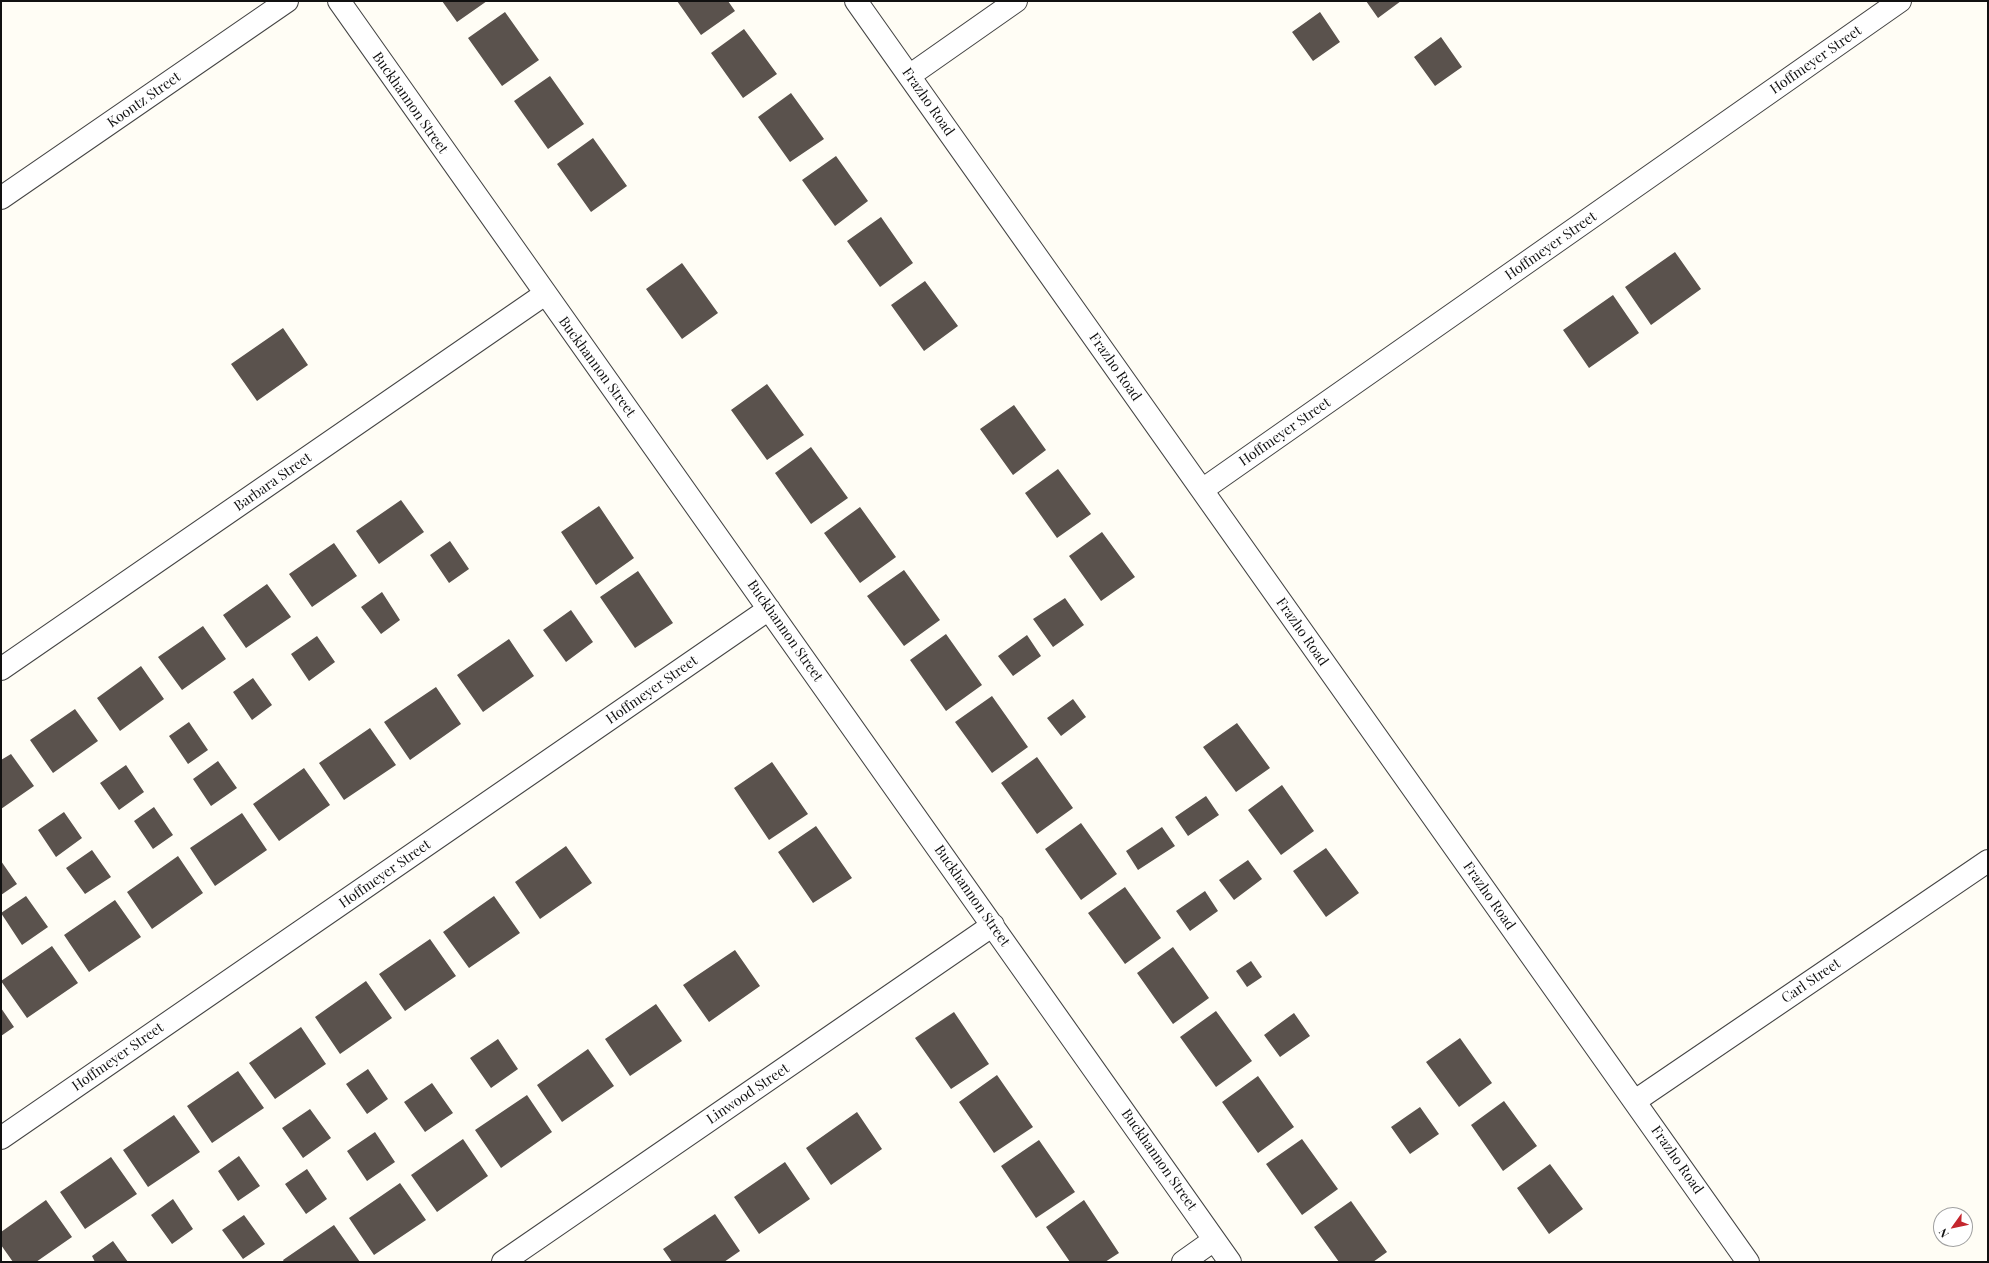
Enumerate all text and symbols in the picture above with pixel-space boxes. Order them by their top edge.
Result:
street label: Hoffmeyer Street [1767,22,1865,98]
street label: Buckhannon Street [369,49,451,157]
street label: Frazho Road [898,65,958,139]
street label: Koontz Street [104,69,184,131]
street label: Hoffmeyer Street [1502,208,1600,284]
street label: Buckhannon Street [555,314,639,420]
street label: Frazho Road [1085,330,1145,404]
street label: Hoffmeyer Street [1236,394,1334,470]
street label: Barbara Street [231,449,315,515]
street label: Buckhannon Street [744,577,826,685]
street label: Frazho Road [1272,595,1332,669]
street label: Hoffmeyer Street [603,652,701,728]
street label: Hoffmeyer Street [336,836,434,912]
street label: Buckhannon Street [931,842,1013,950]
street label: Frazho Road [1459,859,1519,933]
street label: Carl Street [1778,955,1844,1007]
street label: Hoffmeyer Street [69,1019,167,1095]
street label: Linwood Street [704,1060,792,1128]
street label: Buckhannon Street [1118,1106,1200,1214]
street label: Frazho Road [1647,1123,1707,1197]
north arrow [1933,1207,1973,1247]
text: N [1935,1226,1952,1241]

